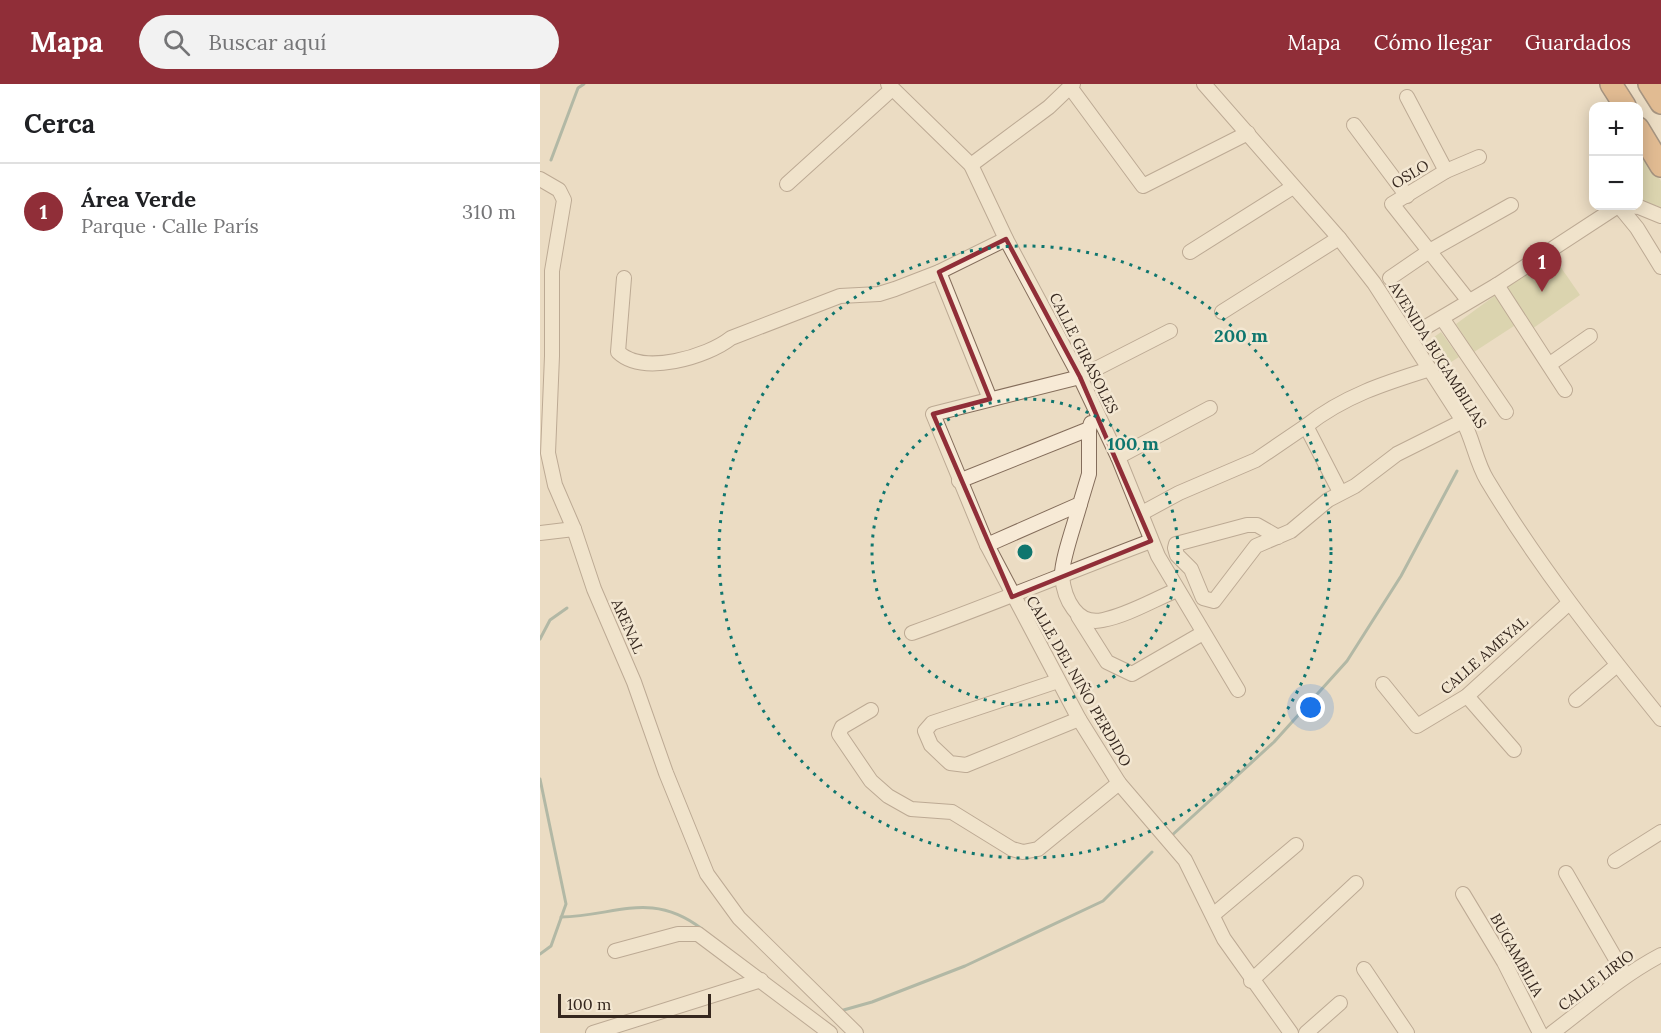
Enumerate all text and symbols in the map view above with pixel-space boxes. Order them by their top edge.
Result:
search box [139,15,559,69]
text: Mapa [30,24,103,60]
icon: search [160,26,193,59]
text: Buscar aquí [208,28,327,56]
text: Mapa [1287,29,1341,56]
text: Cómo llegar [1374,29,1492,56]
text: Guardados [1525,29,1631,56]
map controls [1589,102,1643,210]
button: + [1589,102,1643,156]
text: Cerca [24,107,95,140]
street label: OSLO [1388,155,1432,193]
button: − [1589,156,1643,210]
text: Área Verde [81,185,196,213]
text: 1 [39,199,48,224]
text: 310 m [462,199,516,224]
text: Parque · Calle París [81,213,259,238]
pin: 1 [1522,242,1562,292]
street label: AVENIDA BUGAMBILIAS [1385,277,1491,432]
street label: CALLE GIRASOLES [1045,289,1123,417]
text: 200 m [1214,324,1268,347]
text: 100 m [1107,432,1159,455]
centre of rings [1015,542,1035,562]
street label: CALLE DEL NIÑO PERDIDO [1022,592,1136,770]
street label: ARENAL [607,595,649,656]
street label: CALLE AMEYAL [1436,612,1532,698]
your location [1296,693,1325,722]
street label: BUGAMBILIA [1486,910,1548,1000]
street label: CALLE LIRIO [1554,945,1638,1015]
scale bar [558,991,711,1018]
text: 100 m [567,994,611,1014]

